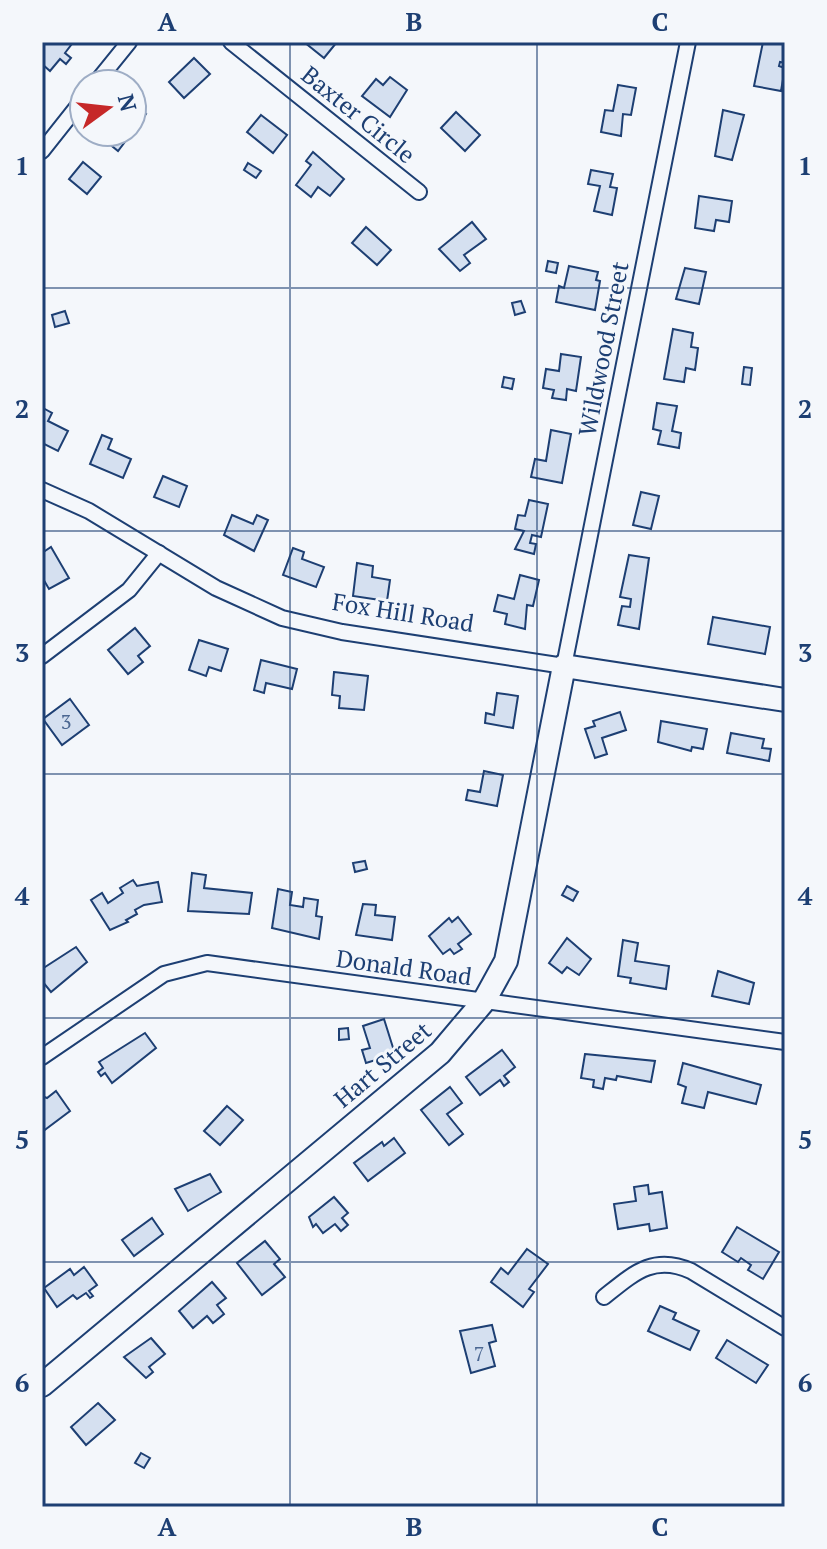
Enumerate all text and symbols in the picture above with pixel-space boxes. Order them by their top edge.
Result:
text: A [158,4,177,38]
text: B [406,4,422,38]
text: C [652,4,668,38]
street label: Baxter Circle [295,58,422,170]
north arrow [68,68,148,148]
text: N [112,91,144,115]
text: 1 [15,148,29,182]
text: 1 [798,148,812,182]
street label: Wildwood Street [570,259,636,439]
text: 2 [15,391,29,425]
text: 2 [798,391,812,425]
street label: Fox Hill Road [330,585,476,639]
text: 3 [15,635,29,669]
text: 3 [798,635,812,669]
house number: 3 [61,708,71,735]
text: 4 [15,878,30,912]
text: 4 [798,878,813,912]
street label: Donald Road [334,942,474,992]
street label: Hart Street [327,1014,438,1114]
text: 5 [15,1122,29,1156]
text: 5 [798,1122,812,1156]
house number: 7 [474,1340,484,1367]
text: 6 [15,1365,29,1399]
text: 6 [798,1365,812,1399]
text: A [158,1509,177,1543]
text: B [406,1509,422,1543]
text: C [652,1509,668,1543]

